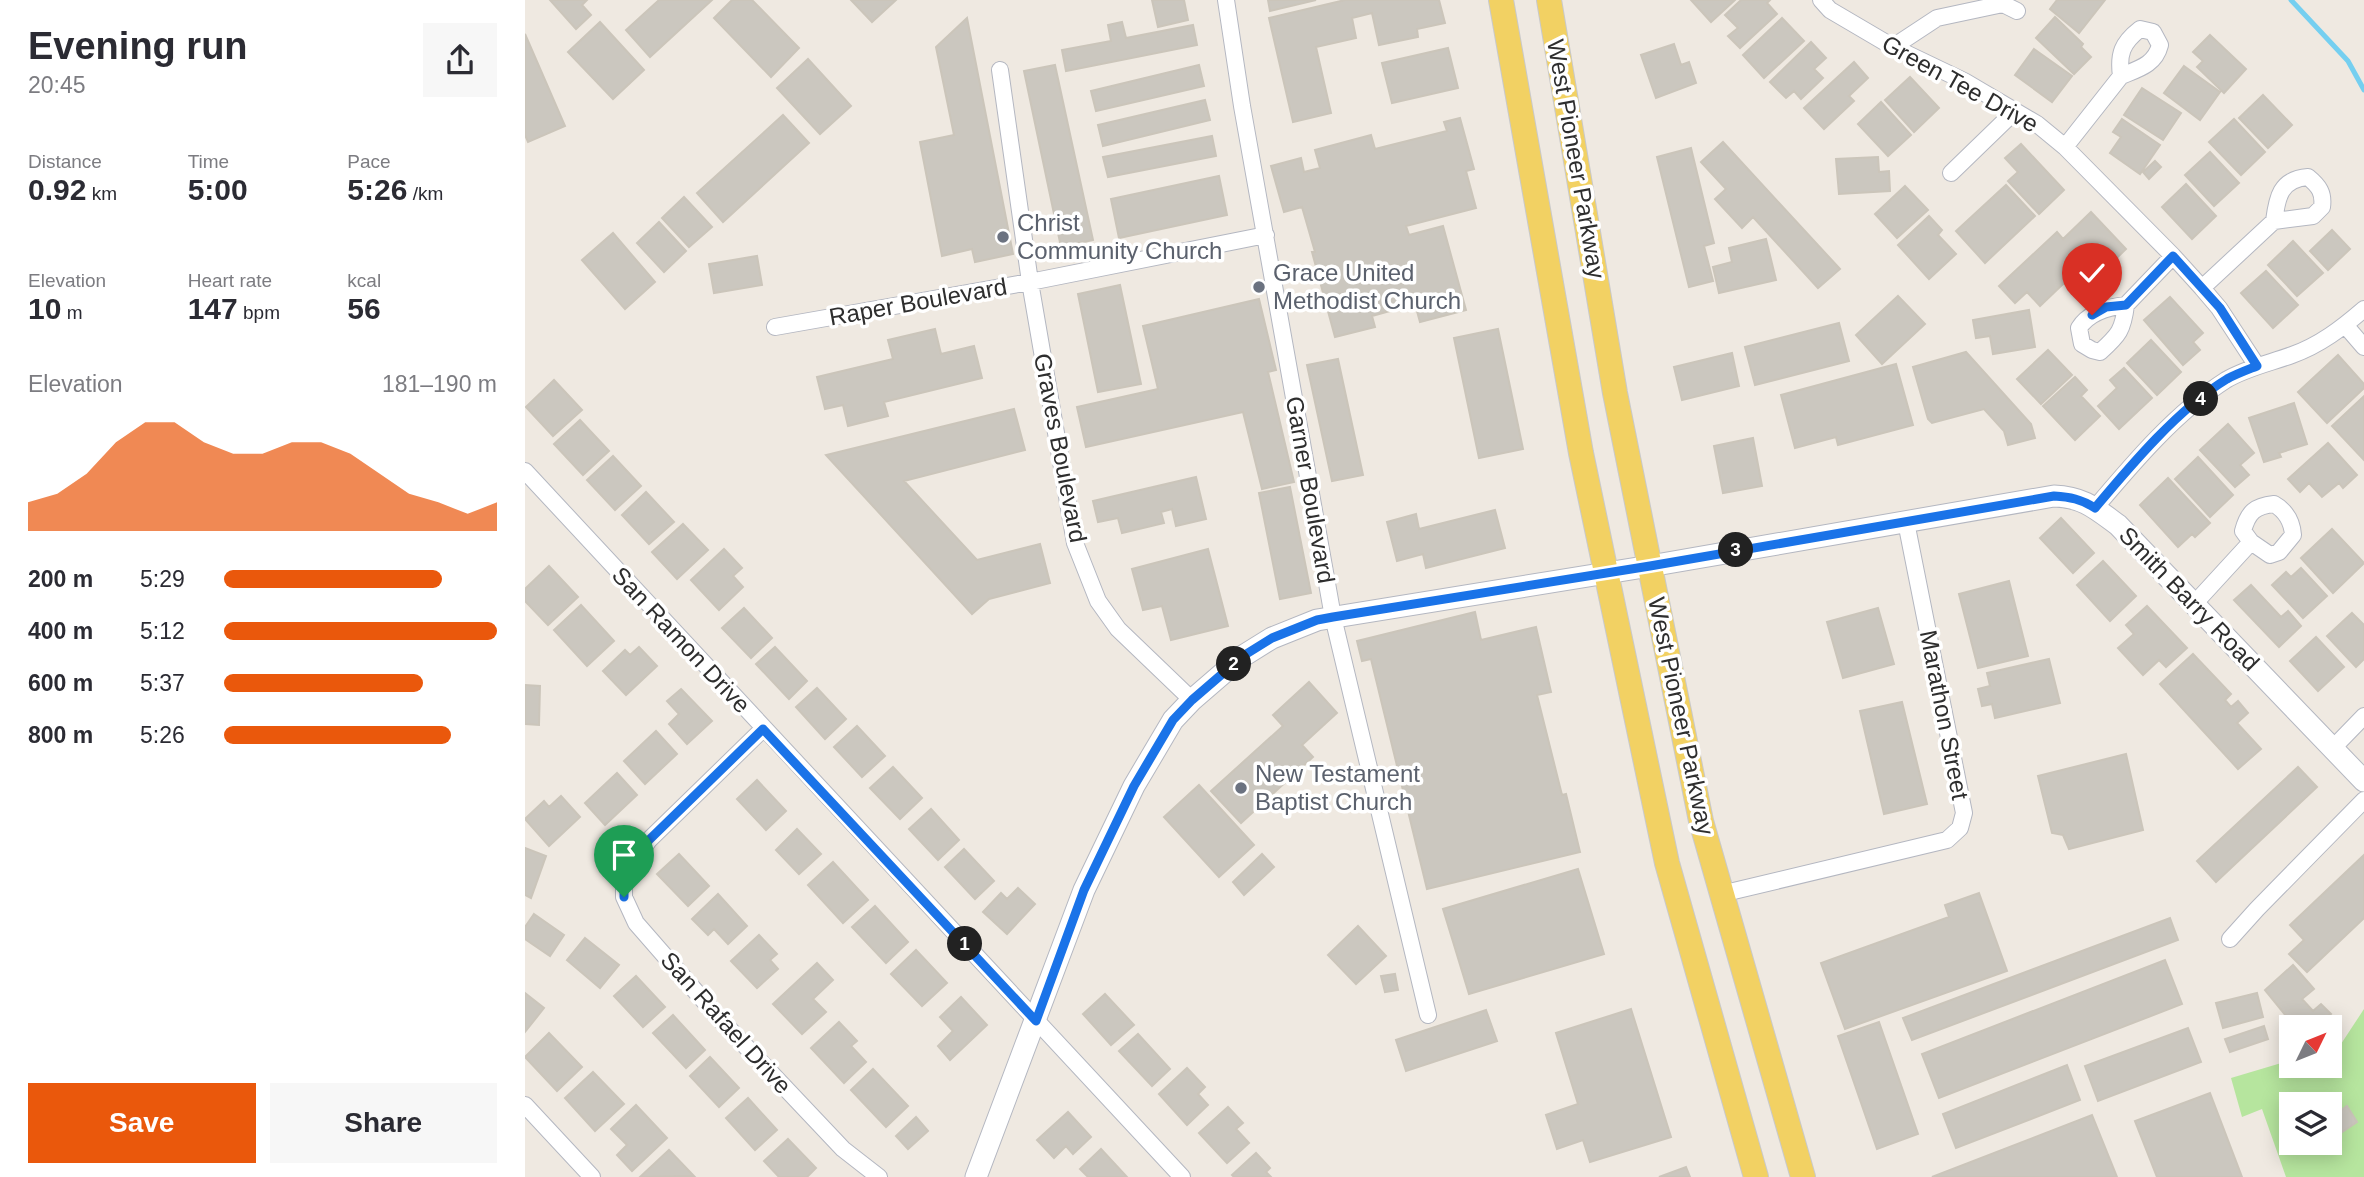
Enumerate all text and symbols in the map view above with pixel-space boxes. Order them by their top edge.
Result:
button: share [423,23,497,97]
text: Evening run [28,25,248,67]
street label: Green Tee Drive [1877,30,2043,138]
street label: West Pioneer Parkway [1542,37,1611,281]
text: 20:45 [28,72,86,98]
text: Distance [28,151,102,172]
text: Time [188,151,229,172]
text: Pace [347,151,391,172]
text: 0.92 [28,173,86,206]
text: 5:00 [188,173,248,206]
text: 5:26 [347,173,407,206]
text: km [86,183,117,204]
text: /km [407,183,443,204]
place label: Christ Community Church [1017,209,1222,264]
marker: Christ Community Church [995,229,1011,245]
pin [2062,243,2122,315]
icon: check [2073,254,2111,292]
place label: Grace United Methodist Church [1273,259,1461,314]
text: Elevation [28,270,106,291]
text: Heart rate [188,270,272,291]
text: kcal [347,270,381,291]
street label: Raper Boulevard [827,273,1009,330]
marker: Grace United Methodist Church [1251,279,1267,295]
text: 10 [28,292,61,325]
text: 147 [188,292,238,325]
text: 56 [347,292,381,325]
text: m [61,302,82,323]
text: bpm [238,302,280,323]
street label: Graves Boulevard [1029,351,1092,545]
text: Elevation [28,371,123,397]
text: 181–190 m [382,371,497,397]
pin: 4 [2183,382,2219,416]
text: 4 [2195,388,2206,409]
street label: Garner Boulevard [1281,394,1340,586]
street label: Smith Barry Road [2114,521,2265,676]
pin: 3 [1719,532,1753,568]
text: 3 [1730,539,1741,560]
street label: San Ramon Drive [607,561,756,718]
text: 200 m [28,566,93,592]
text: 5:29 [140,566,185,592]
street label: West Pioneer Parkway [1643,595,1720,837]
text: 400 m [28,618,93,644]
text: 5:12 [140,618,185,644]
street label: Marathon Street [1915,628,1974,802]
pin: 2 [1217,646,1251,682]
text: 2 [1228,653,1239,674]
text: 600 m [28,670,93,696]
text: 5:37 [140,670,185,696]
text: 800 m [28,722,93,748]
text: 5:26 [140,722,185,748]
place label: New Testament Baptist Church [1255,760,1420,815]
marker: New Testament Baptist Church [1233,780,1249,796]
pin [594,825,654,897]
icon: arrive [605,836,643,874]
pin: 1 [947,926,983,962]
text: 1 [959,933,970,954]
street label: San Rafael Drive [656,946,797,1099]
north arrow [2279,1015,2341,1078]
map controls [2279,1015,2342,1155]
button: Save [28,1083,256,1163]
button: Share [270,1083,497,1163]
button: layers [2279,1092,2342,1155]

